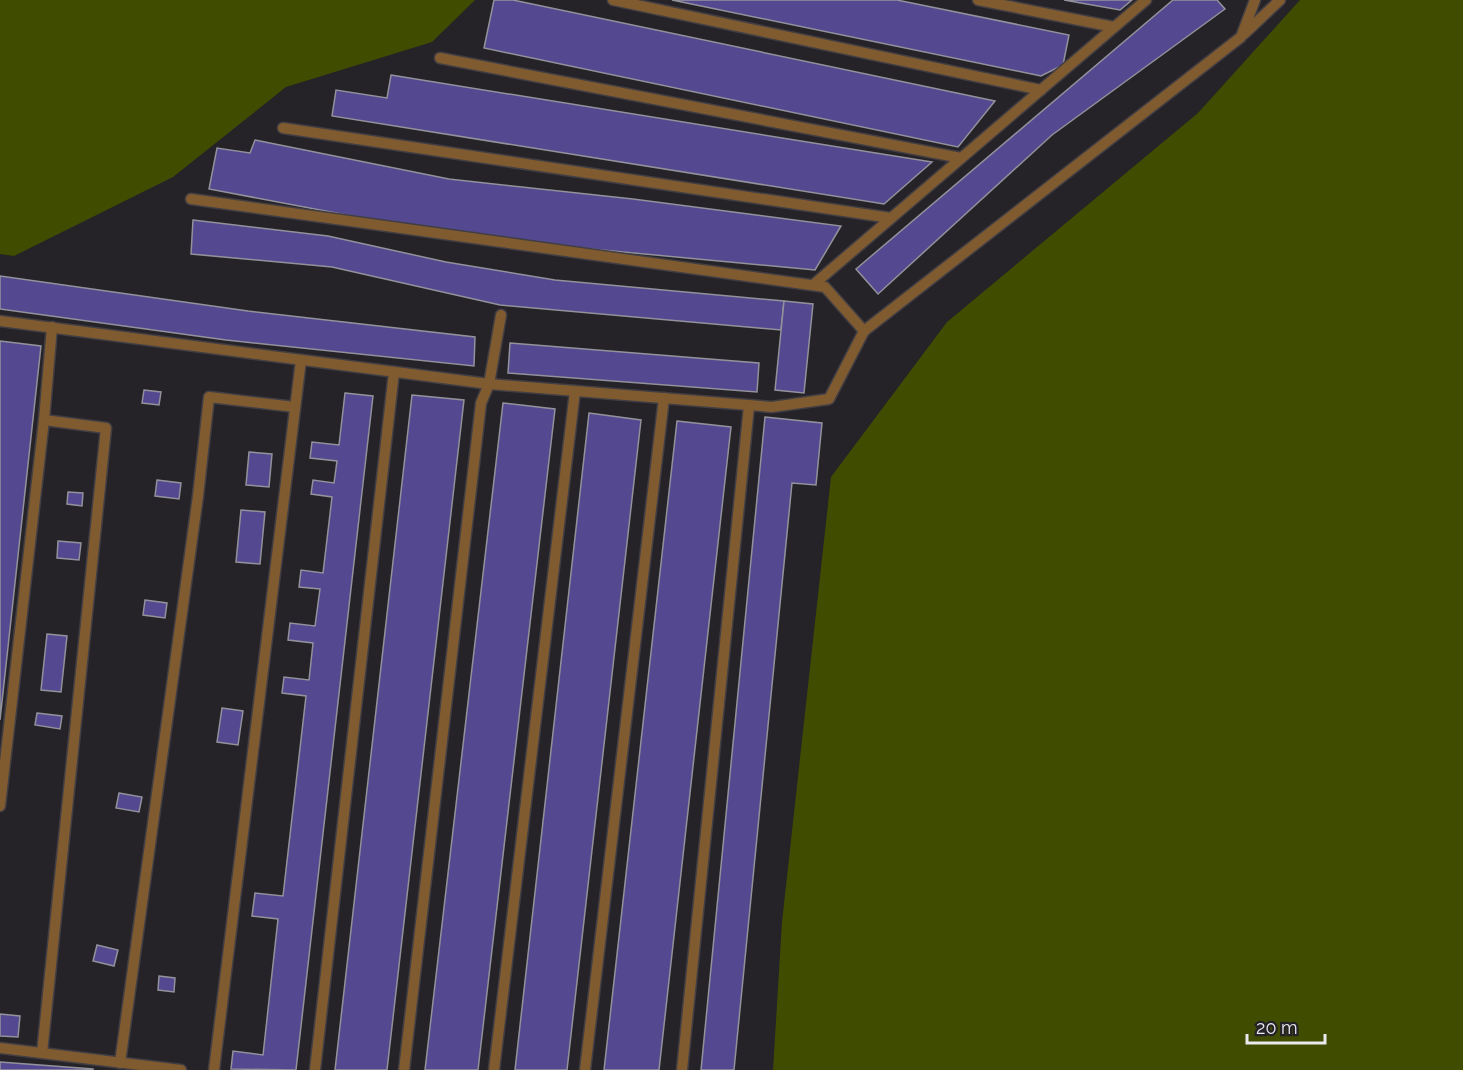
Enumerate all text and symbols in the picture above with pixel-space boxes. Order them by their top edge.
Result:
scale bar [1247,1007,1325,1045]
text: 20 m [1256,1017,1298,1038]

